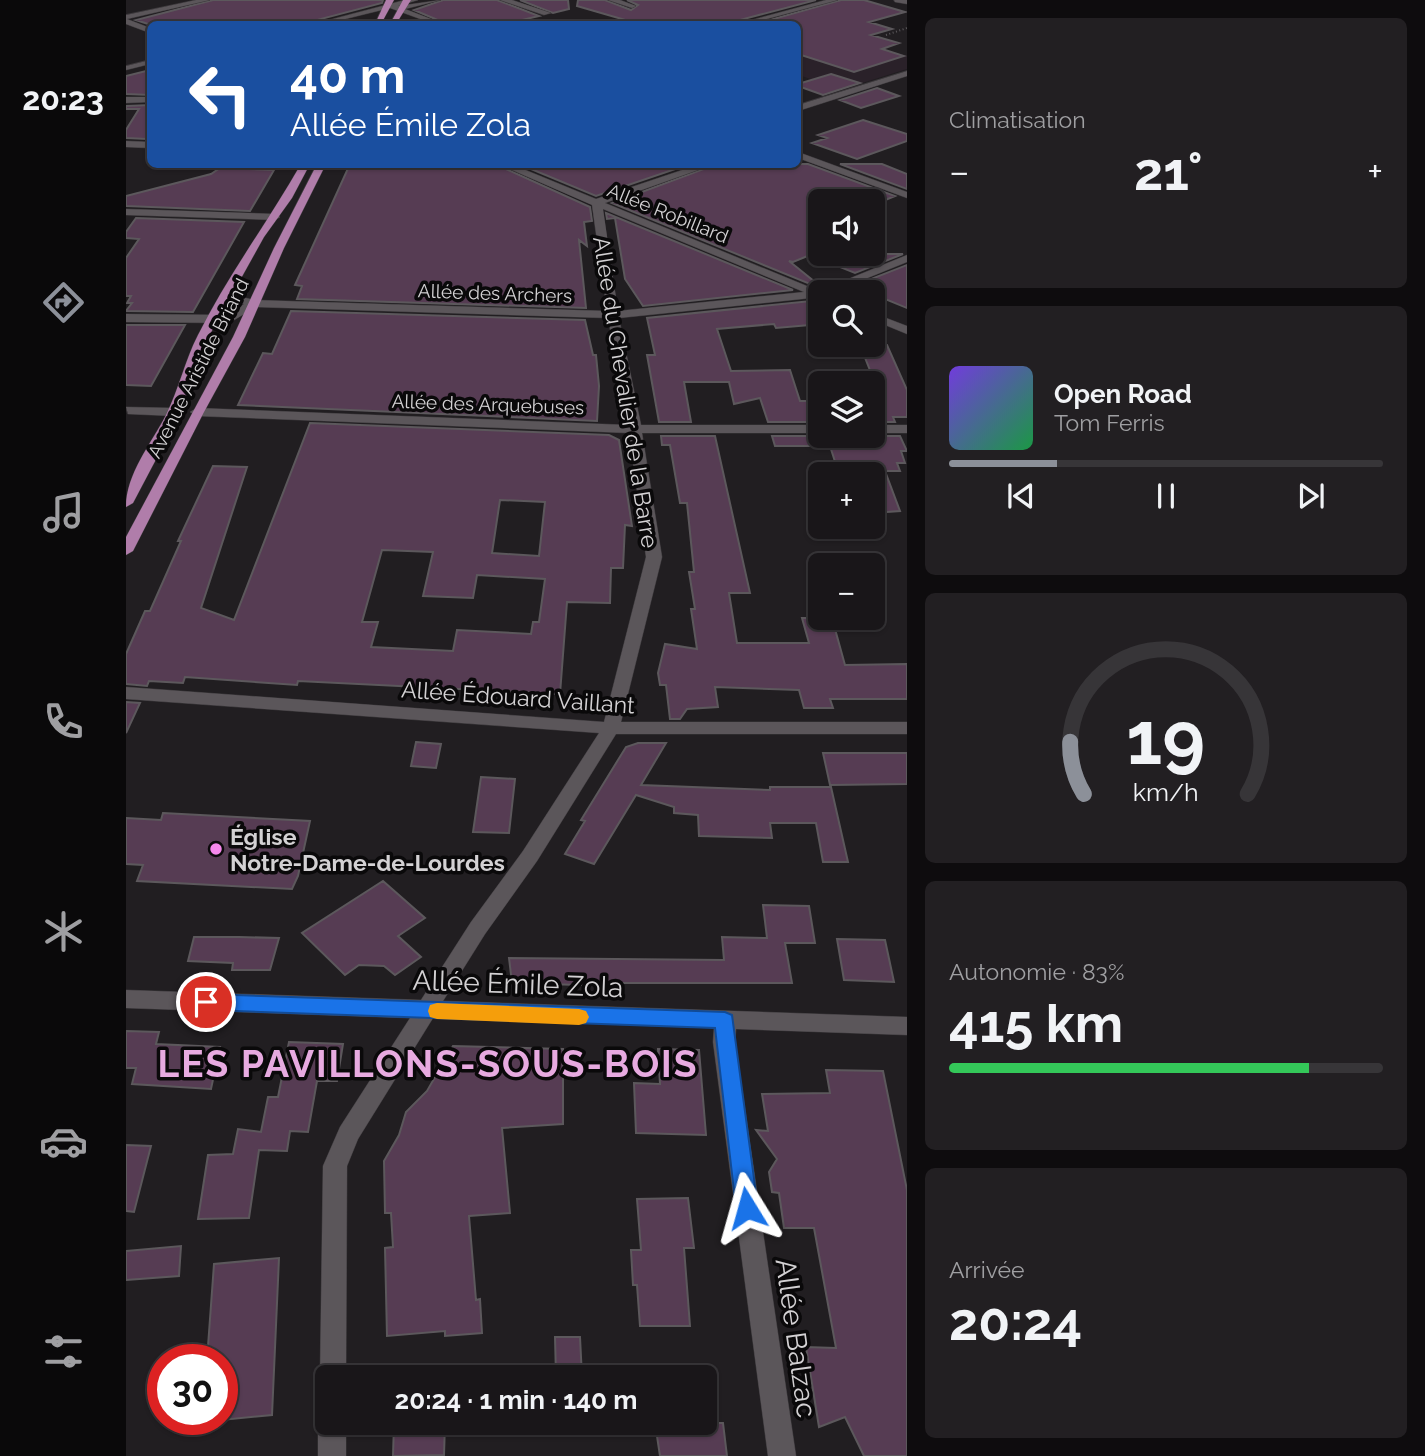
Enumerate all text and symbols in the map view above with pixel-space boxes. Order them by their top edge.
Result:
text: 40 m [290,47,405,104]
icon: left [175,49,266,140]
text: 20:23 [22,80,104,117]
text: Allée Émile Zola [290,106,531,143]
text: Climatisation [949,106,1086,133]
text: 21° [1134,141,1203,202]
text: − [949,149,969,194]
text: + [1367,149,1383,194]
street label: Allée Robillard [604,179,732,247]
map controls [808,189,885,630]
button: sound [808,189,885,266]
street label: Allée du Chevalier de la Barre [588,234,664,550]
street label: Avenue Aristide Briand [143,274,253,462]
icon: directions [39,278,88,327]
street label: Allée des Archers [417,279,573,307]
button: search [808,280,885,357]
button: layers [808,371,885,448]
text: Open Road [1054,379,1192,409]
street label: Allée des Arquebuses [391,390,585,418]
text: Tom Ferris [1054,409,1165,436]
button: + [808,462,885,539]
icon: previous [1002,477,1040,515]
icon: pause [1147,477,1185,515]
icon: next [1292,477,1330,515]
icon: music [39,488,88,537]
button: − [808,553,885,630]
street label: Allée Édouard Vaillant [400,675,636,719]
text: 19 [1127,696,1205,781]
icon: phone [39,697,88,746]
text: km/h [1133,777,1199,807]
place label: Église Notre-Dame-de-Lourdes [230,823,505,876]
marker: Église Notre-Dame-de-Lourdes [208,841,224,857]
icon: climate [39,907,88,956]
text: Autonomie · 83% [949,958,1124,985]
street label: Allée Émile Zola [412,964,624,1004]
pin [176,972,236,1032]
icon: arrive [187,983,225,1021]
text: 415 km [949,993,1123,1054]
district label: LES PAVILLONS-SOUS-BOIS [158,1042,698,1086]
icon: car [39,1117,88,1166]
position arrow [710,1171,784,1245]
street label: Allée Balzac [769,1256,823,1420]
text: Arrivée [949,1256,1025,1283]
text: 20:24 [949,1291,1082,1352]
icon: filters [39,1327,88,1376]
speed limit sign: 30 [147,1344,238,1435]
text: 20:24 · 1 min · 140 m [395,1385,637,1415]

